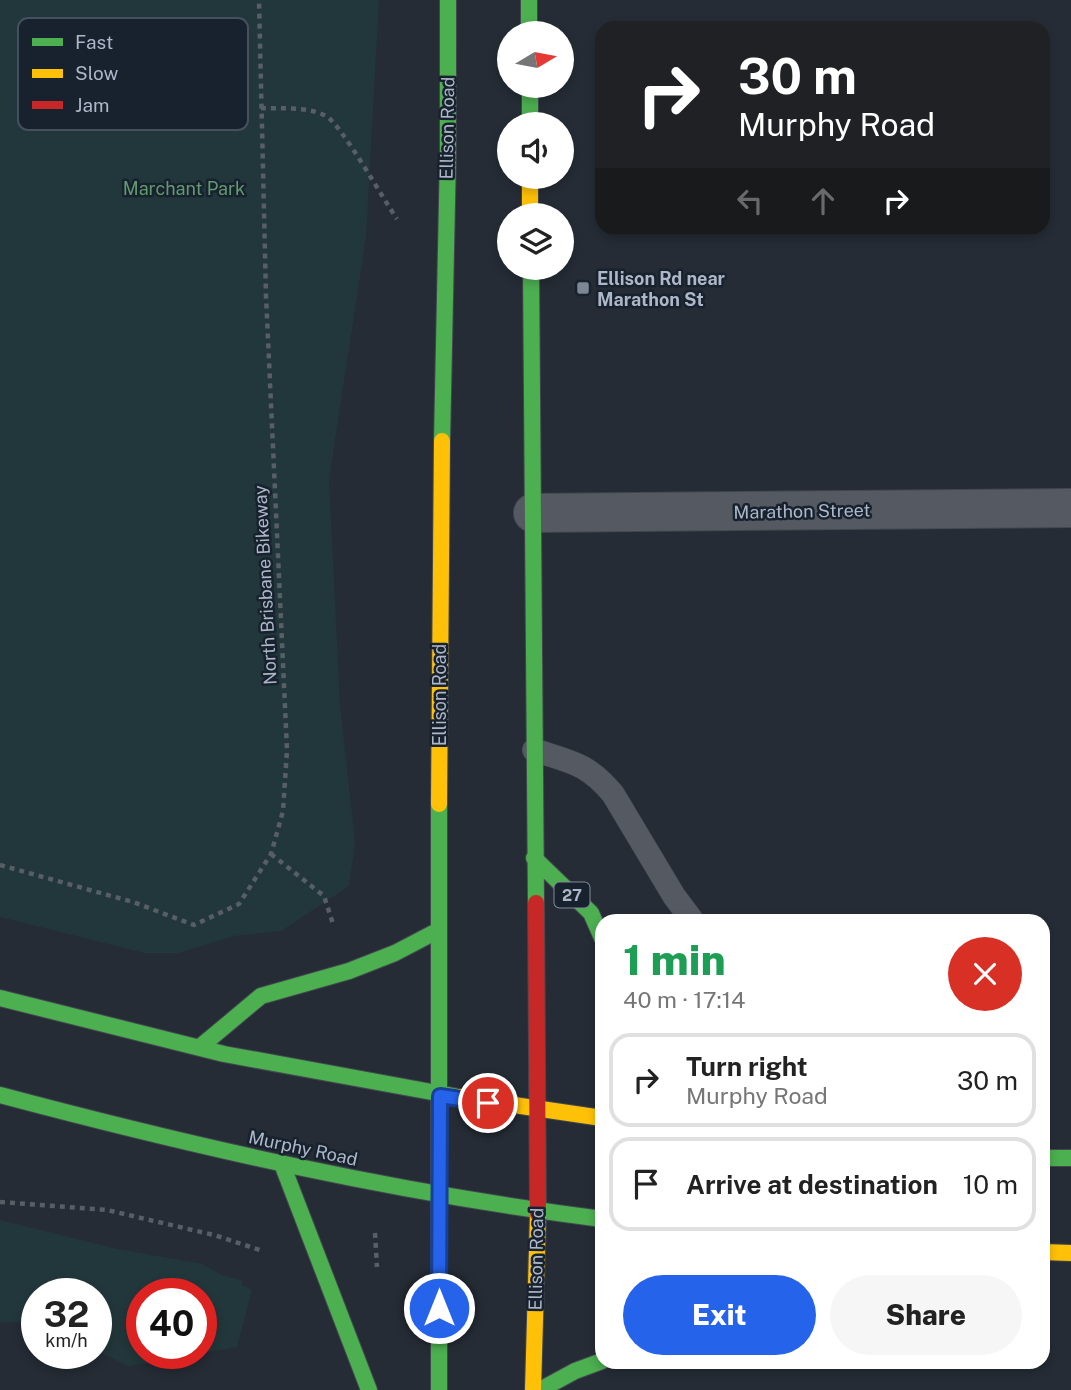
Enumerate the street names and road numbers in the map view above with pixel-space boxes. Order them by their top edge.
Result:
street label: Ellison Road [436,77,458,179]
street label: North Brisbane Bikeway [249,484,281,685]
street label: Marathon Street [733,499,871,523]
street label: Ellison Road [429,644,450,746]
road number: 27 [554,882,590,908]
street label: Murphy Road [247,1126,359,1170]
street label: Ellison Road [525,1208,547,1310]

